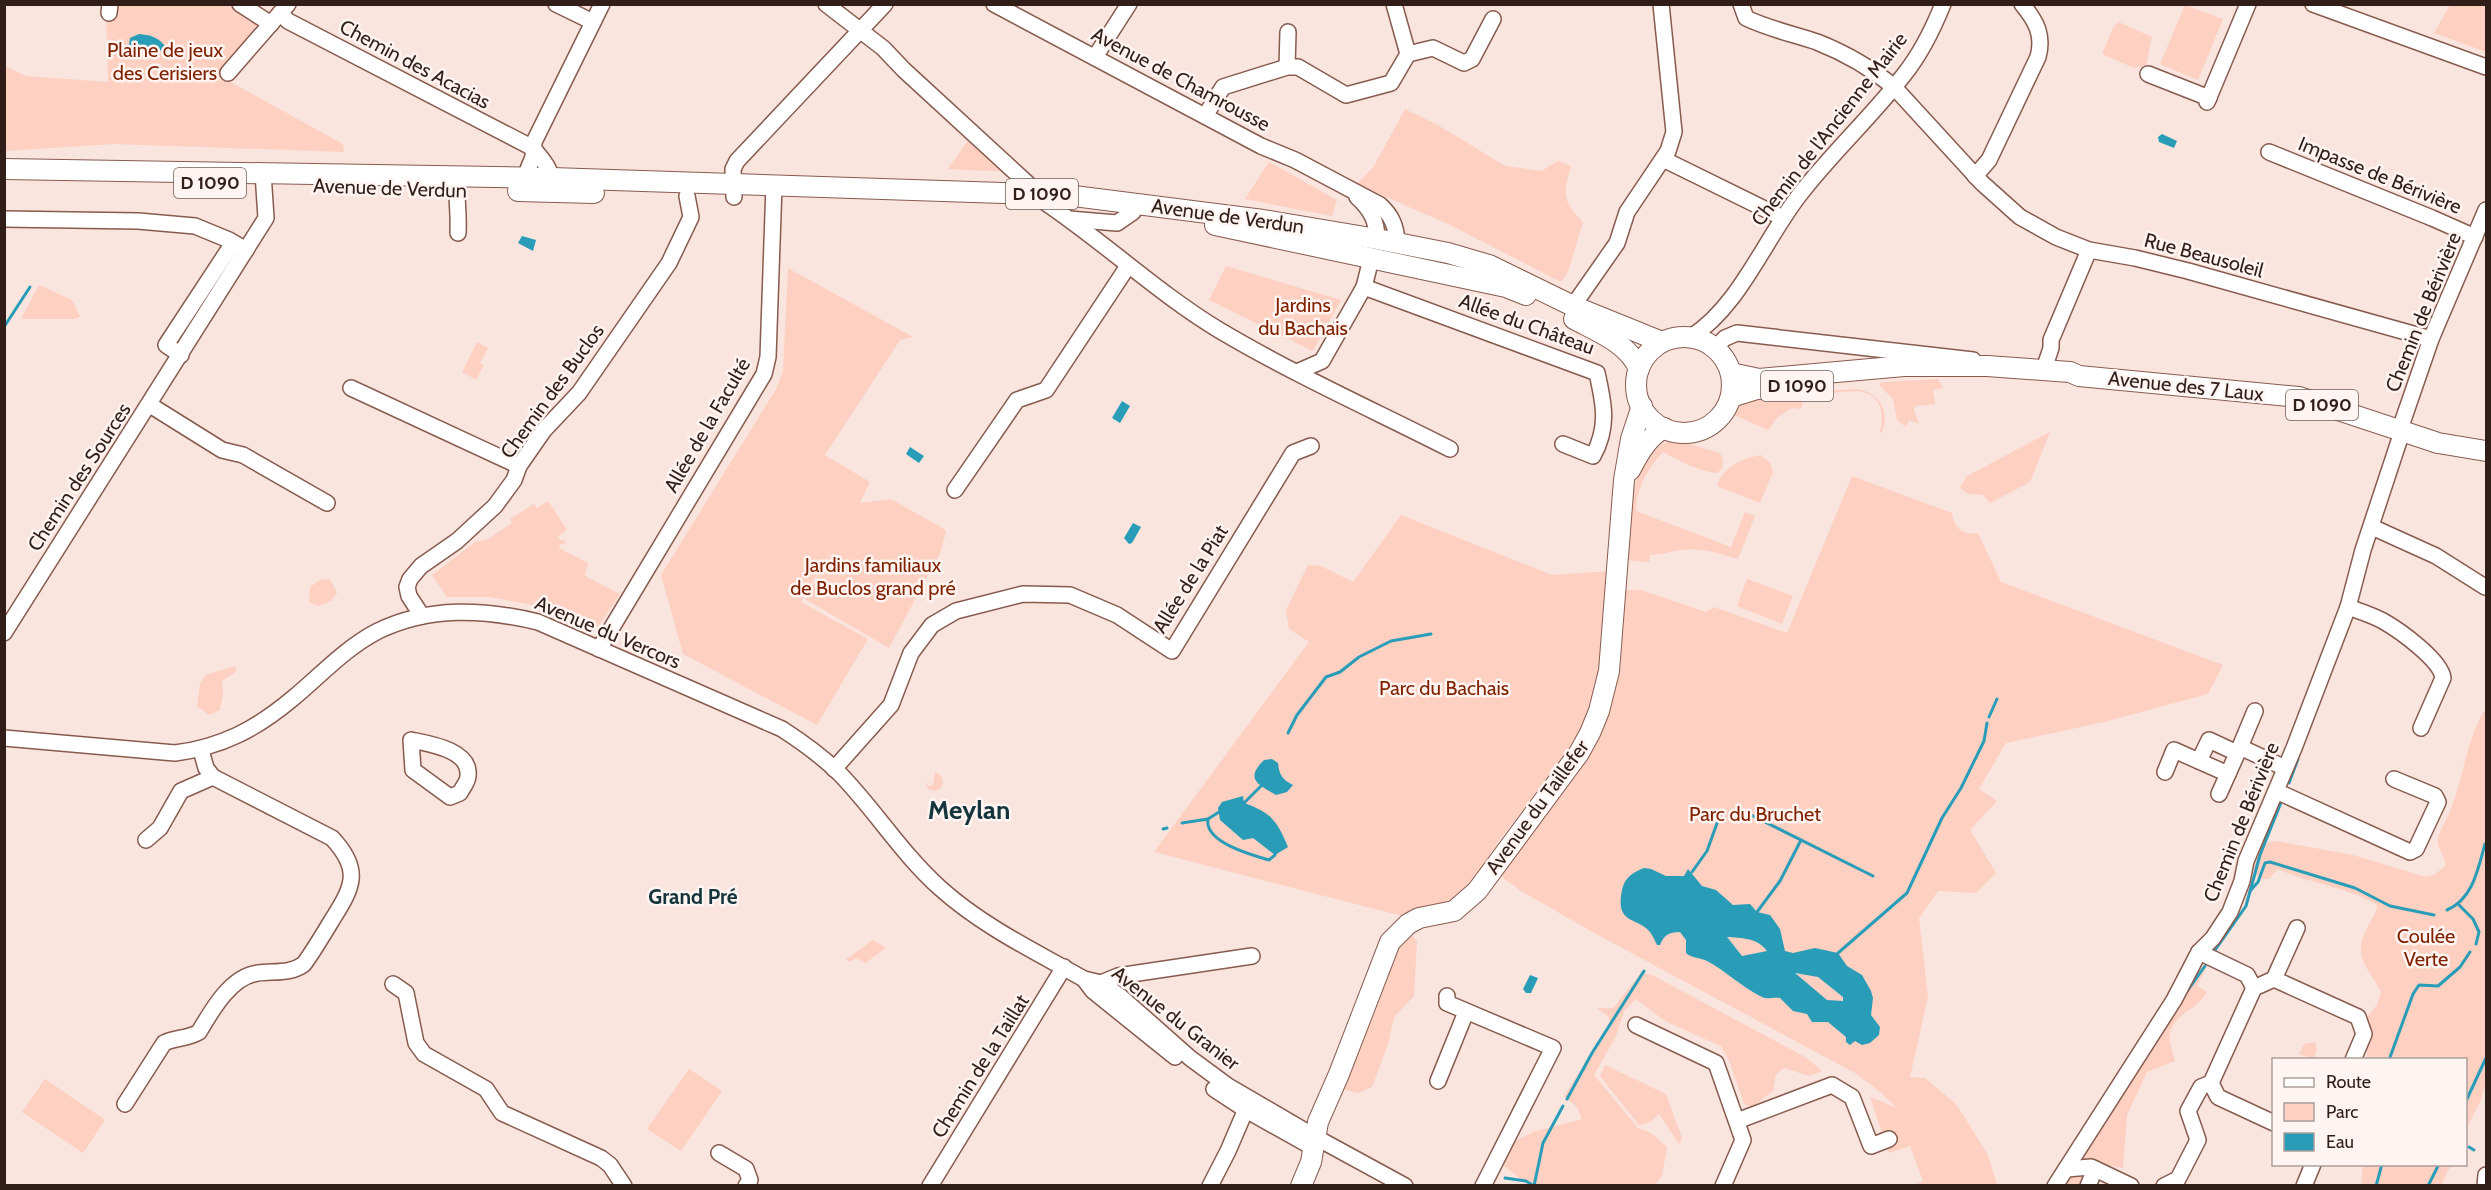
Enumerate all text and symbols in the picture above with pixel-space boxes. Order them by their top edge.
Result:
street label: Chemin des Acacias [336,14,494,114]
street label: Avenue de Chamrousse [1088,22,1274,136]
street label: Chemin de l'Ancienne Mairie [1746,28,1912,230]
park label: Plaine de jeux des Cerisiers [107,38,224,85]
street label: Impasse de Bérivière [2295,131,2465,219]
road number: D 1090 [174,168,246,198]
street label: Avenue de Verdun [313,173,467,203]
road number: D 1090 [1006,179,1078,209]
street label: Avenue de Verdun [1150,193,1306,239]
street label: Rue Beausoleil [2142,228,2266,283]
street label: Chemin de Bérivière [2380,229,2466,395]
street label: Allée du Château [1456,288,1598,360]
park label: Jardins du Bachais [1258,293,1348,340]
street label: Chemin des Buclos [495,319,609,463]
street label: Allée de la Faculté [659,354,755,496]
street label: Avenue des 7 Laux [2107,366,2265,406]
road number: D 1090 [1761,371,1833,401]
road number: D 1090 [2286,390,2358,420]
street label: Chemin des Sources [22,398,136,556]
street label: Allée de la Piat [1147,520,1233,637]
park label: Jardins familiaux de Buclos grand pré [790,553,956,600]
street label: Avenue du Vercors [532,591,684,673]
park label: Parc du Bachais [1379,676,1509,700]
street label: Avenue du Taillefer [1480,735,1594,879]
street label: Chemin de Bérivière [2198,739,2284,905]
district label: Meylan [928,794,1010,826]
park label: Parc du Bruchet [1689,802,1821,826]
district label: Grand Pré [648,884,738,909]
park label: Coulée Verte [2397,924,2455,971]
street label: Avenue du Granier [1108,961,1245,1076]
street label: Chemin de la Taillat [926,990,1034,1142]
legend [2272,1058,2467,1166]
text: Route [2326,1071,2371,1093]
text: Parc [2326,1101,2358,1123]
text: Eau [2326,1131,2354,1153]

